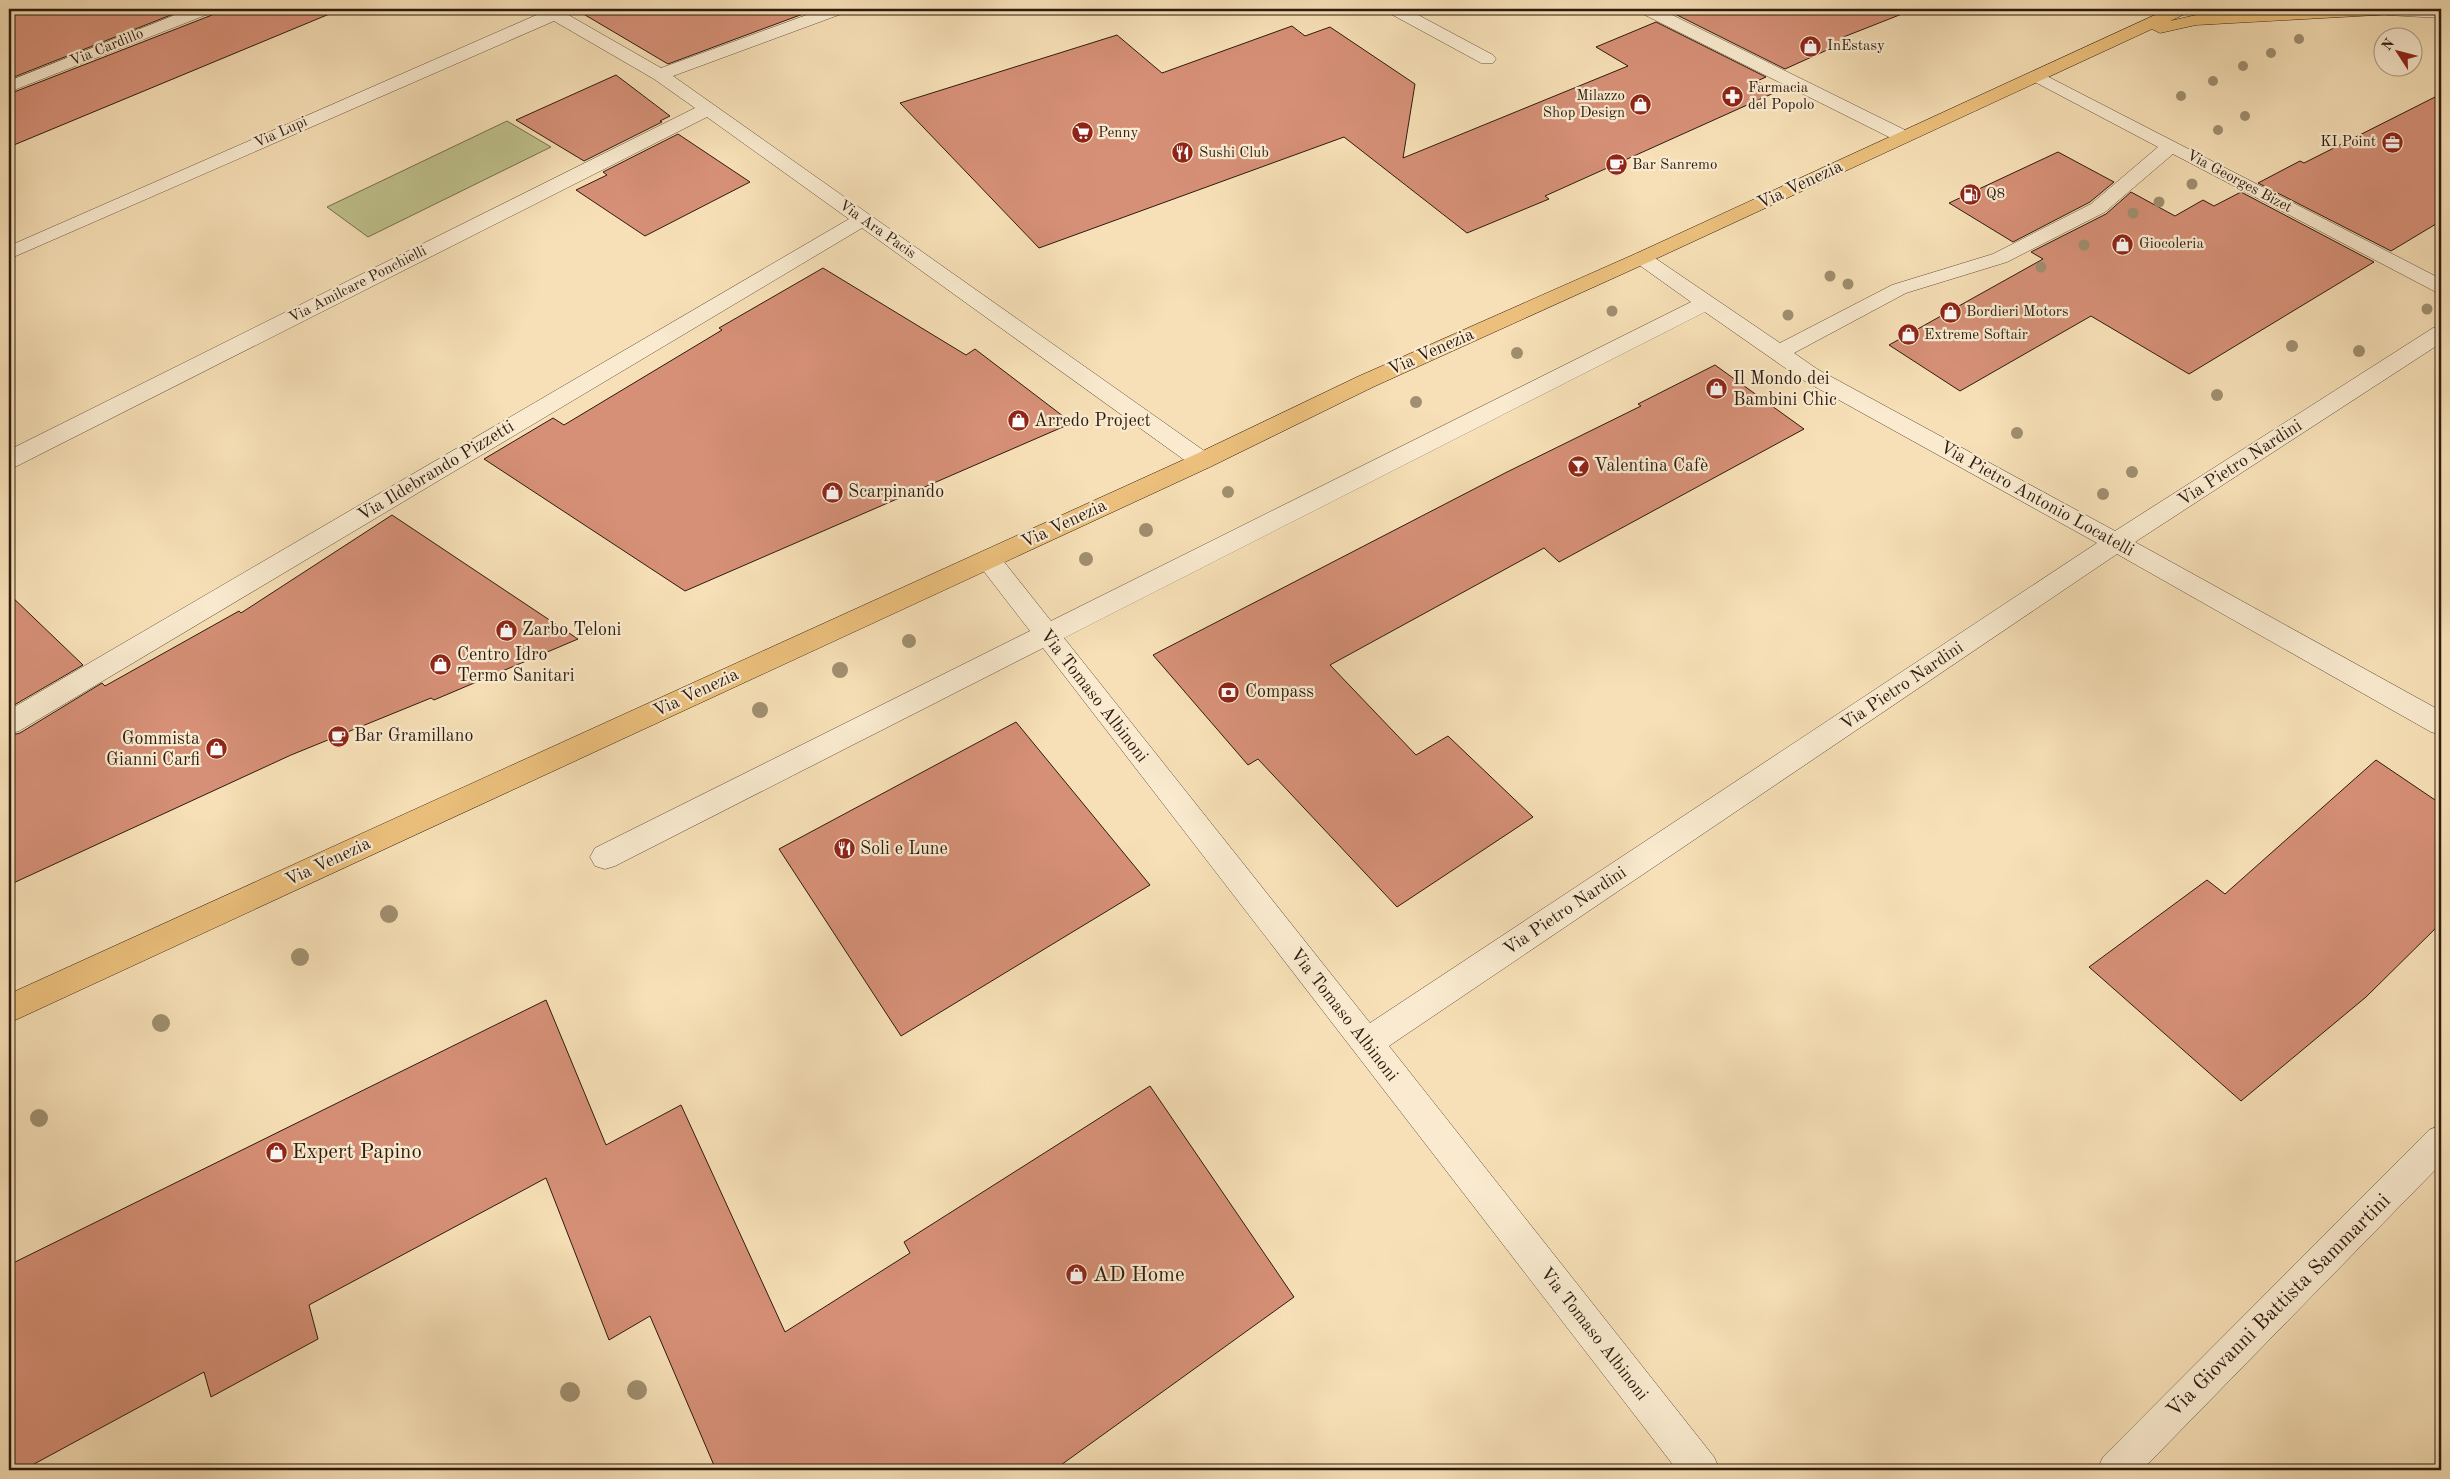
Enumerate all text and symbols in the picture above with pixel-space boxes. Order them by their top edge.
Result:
street label: Via Cardillo [68,27,146,69]
north arrow [2372,28,2422,78]
shop icon: InEstasy [1799,34,1823,58]
text: N [2379,36,2397,53]
place label: InEstasy [1827,39,1885,54]
place label: Farmacia del Popolo [1748,81,1815,113]
pharmacy icon: Farmacia del Popolo [1720,85,1744,109]
place label: Milazzo Shop Design [1543,89,1625,121]
shop icon: Milazzo Shop Design [1629,93,1653,117]
street label: Via Lupi [252,115,310,151]
supermarket icon: Penny [1070,121,1094,145]
place label: Penny [1098,126,1139,141]
office icon: KI Point [2380,130,2404,154]
place label: KI Point [2320,135,2376,150]
restaurant icon: Sushi Club [1171,141,1195,165]
place label: Sushi Club [1199,146,1269,161]
street label: Via Georges Bizet [2184,148,2294,216]
cafe icon: Bar Sanremo [1604,153,1628,177]
street label: Via Venezia [1754,157,1846,213]
place label: Bar Sanremo [1632,158,1717,173]
fuel station icon: Q8 [1958,182,1982,206]
place label: Q8 [1986,187,2005,202]
street label: Via Ara Pacis [836,198,918,262]
shop icon: Giocoleria [2111,232,2135,256]
place label: Giocoleria [2139,237,2204,252]
street label: Via Amilcare Ponchielli [287,244,429,326]
shop icon: Bordieri Motors [1938,300,1962,324]
place label: Bordieri Motors [1966,305,2068,320]
shop icon: Extreme Softair [1896,323,1920,347]
street label: Via Venezia [1385,325,1477,379]
place label: Extreme Softair [1924,328,2028,343]
place label: Il Mondo dei Bambini Chic [1733,370,1837,409]
shop icon: Il Mondo dei Bambini Chic [1705,377,1729,401]
shop icon: Arredo Project [1006,409,1030,433]
place label: Arredo Project [1034,412,1151,430]
street label: Via Pietro Nardini [2175,416,2305,510]
street label: Via Ildebrando Pizzetti [355,417,517,525]
street label: Via Pietro Antonio Locatelli [1937,438,2137,560]
bar icon: Valentina Cafè [1566,454,1590,478]
place label: Valentina Cafè [1594,457,1708,475]
shop icon: Scarpinando [820,480,844,504]
place label: Scarpinando [848,483,944,501]
street label: Via Venezia [1018,496,1110,552]
shop icon: Zarbo Teloni [494,618,518,642]
place label: Zarbo Teloni [522,621,622,639]
street label: Via Tomaso Albinoni [1037,626,1151,766]
street label: Via Pietro Nardini [1837,638,1967,734]
place label: Centro Idro Termo Sanitari [457,646,575,685]
shop icon: Centro Idro Termo Sanitari [429,653,453,677]
street label: Via Venezia [650,665,742,721]
bank icon: Compass [1217,680,1241,704]
place label: Compass [1245,683,1314,701]
cafe icon: Bar Gramillano [326,724,350,748]
place label: Bar Gramillano [354,727,473,745]
place label: Gommista Gianni Carfi [106,730,200,769]
shop icon: Gommista Gianni Carfi [204,737,228,761]
street label: Via Venezia [282,834,374,890]
restaurant icon: Soli e Lune [832,837,856,861]
place label: Soli e Lune [860,840,948,858]
street label: Via Pietro Nardini [1500,863,1630,959]
street label: Via Tomaso Albinoni [1287,945,1401,1085]
shop icon: Expert Papino [264,1140,288,1164]
place label: Expert Papino [292,1142,422,1163]
street label: Via Giovanni Battista Sammartini [2163,1190,2395,1422]
shop icon: AD Home [1065,1263,1089,1287]
street label: Via Tomaso Albinoni [1537,1264,1651,1404]
place label: AD Home [1093,1265,1185,1286]

